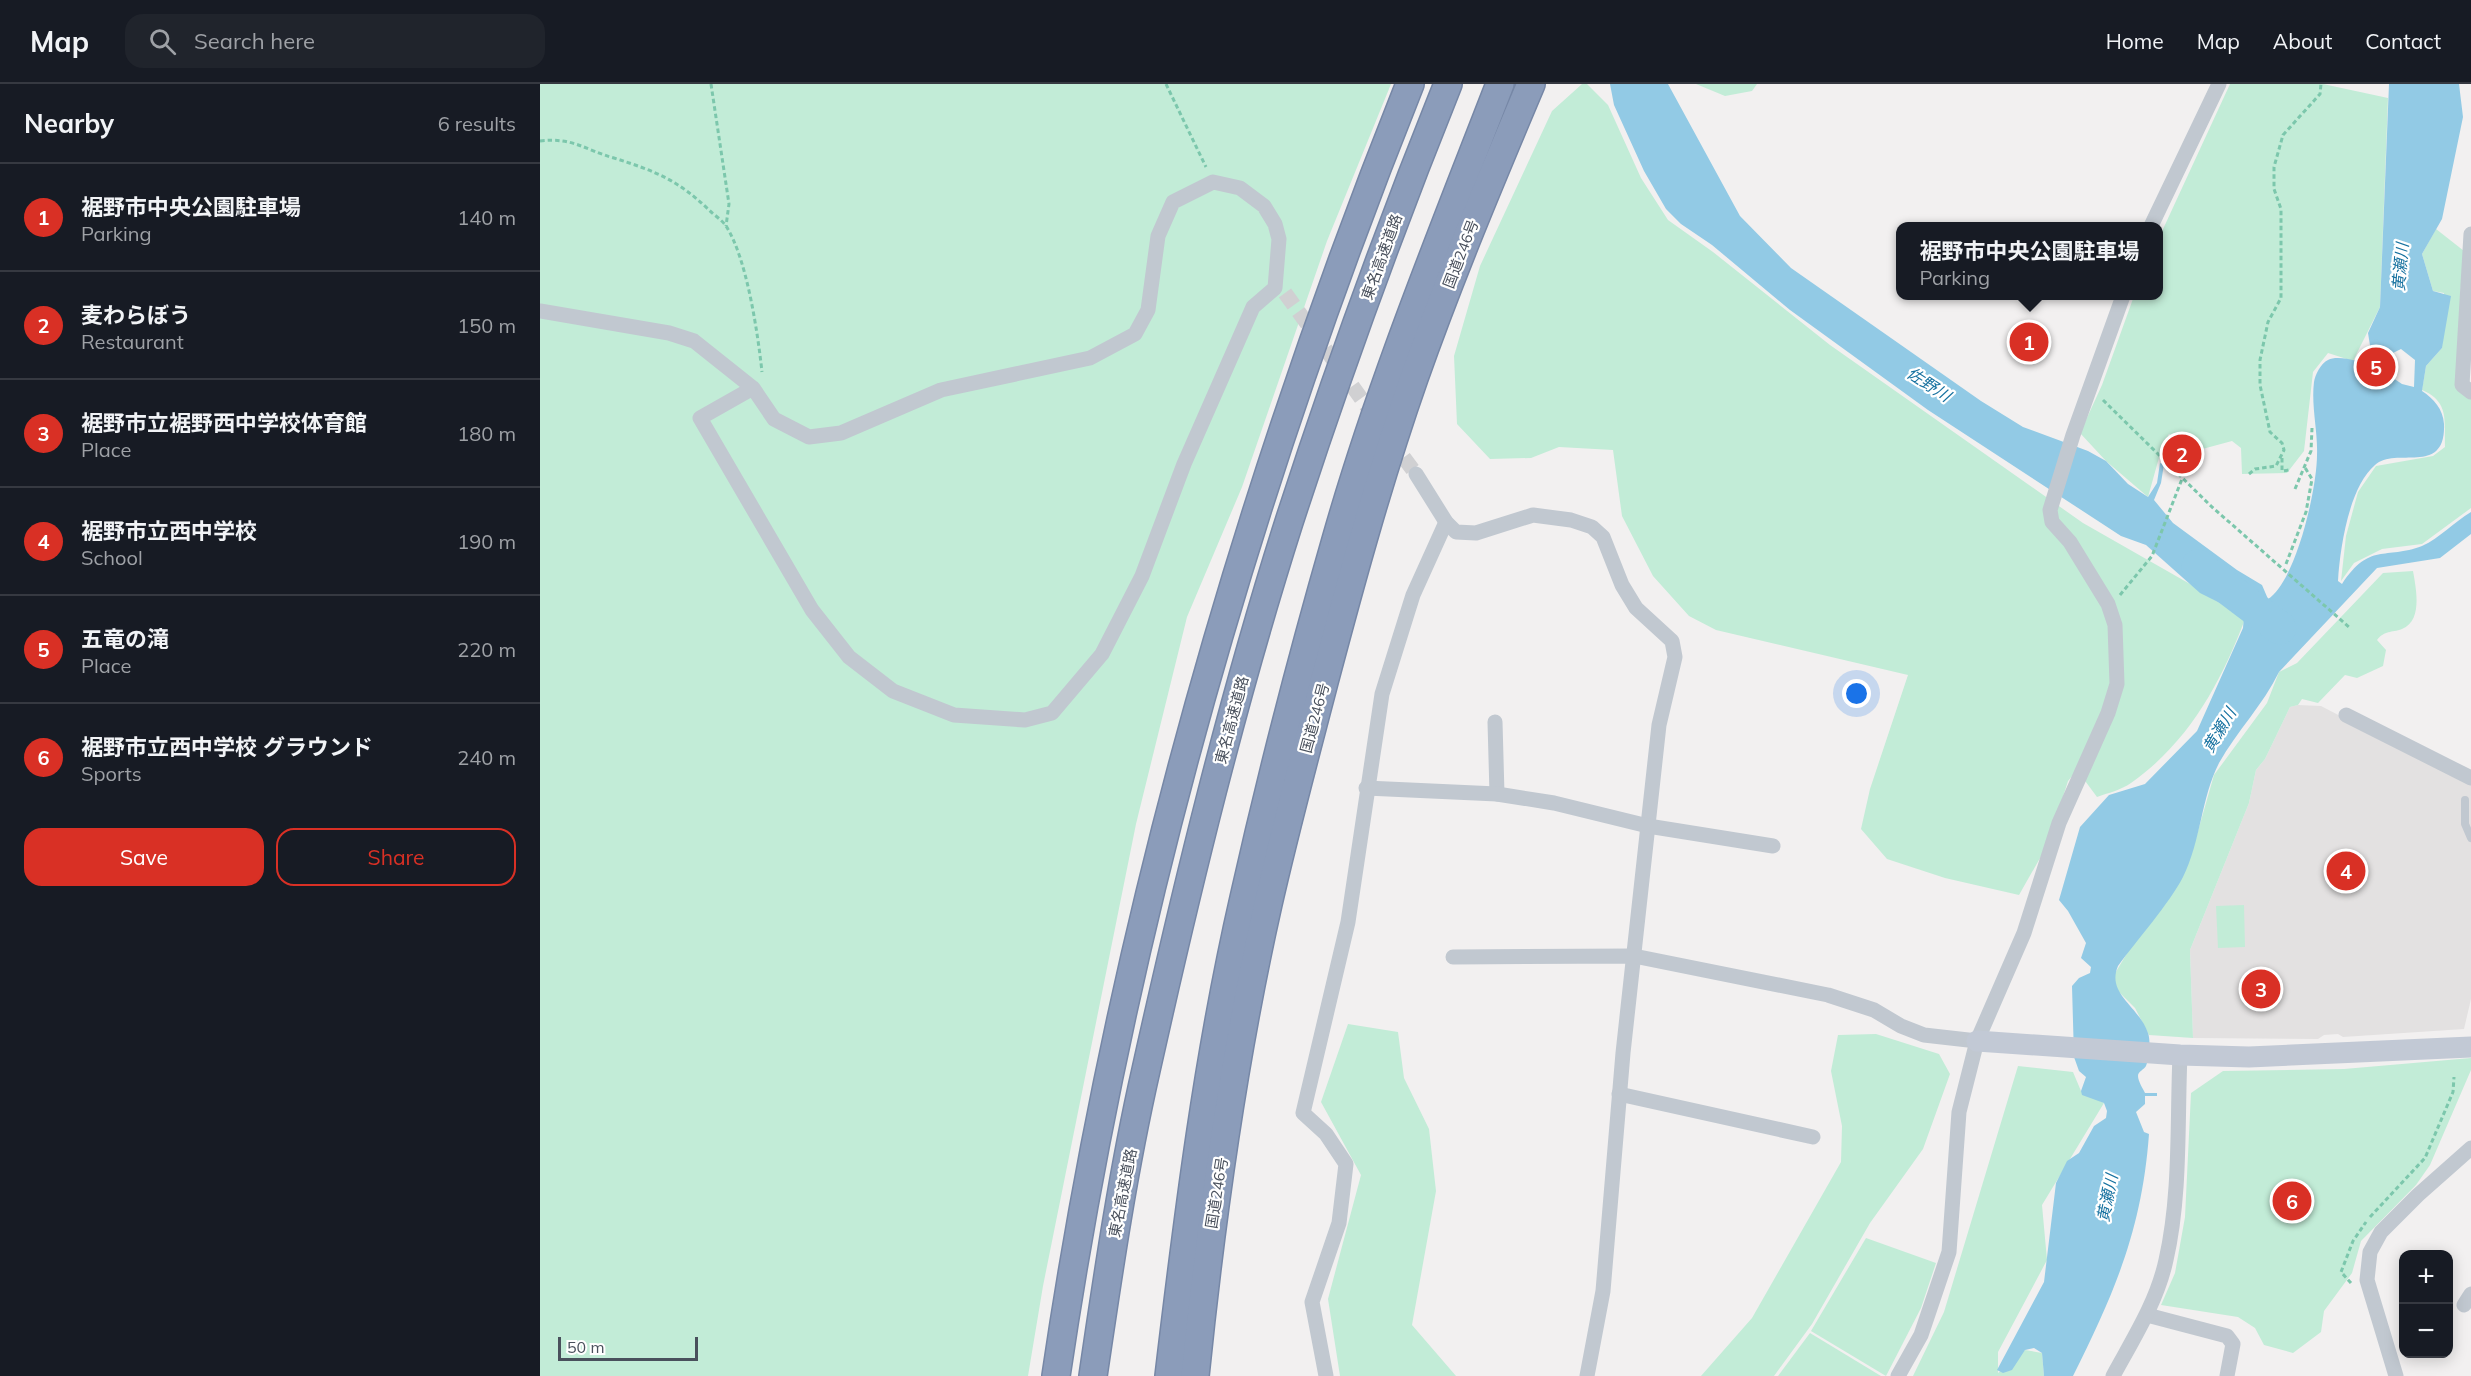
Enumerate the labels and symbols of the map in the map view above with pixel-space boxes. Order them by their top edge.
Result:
street label: 東名高速道路 [1357,211,1406,302]
street label: 国道246号 [1439,217,1482,291]
water label: 黄瀬川 [2388,240,2412,292]
pin: 1 [2010,320,2048,364]
pin: 5 [2356,344,2396,390]
water label: 佐野川 [1903,363,1956,407]
pin: 2 [2162,432,2202,476]
street label: 東名高速道路 [1211,674,1252,766]
your location [1842,679,1871,708]
street label: 国道246号 [1296,681,1333,755]
water label: 黄瀬川 [2198,703,2241,756]
pin: 4 [2326,848,2366,894]
pin: 3 [2242,966,2280,1012]
street label: 東名高速道路 [1105,1147,1140,1239]
street label: 国道246号 [1201,1156,1232,1230]
water label: 黄瀬川 [2093,1171,2122,1223]
pin: 6 [2272,1178,2312,1224]
scale bar [558,1334,698,1362]

